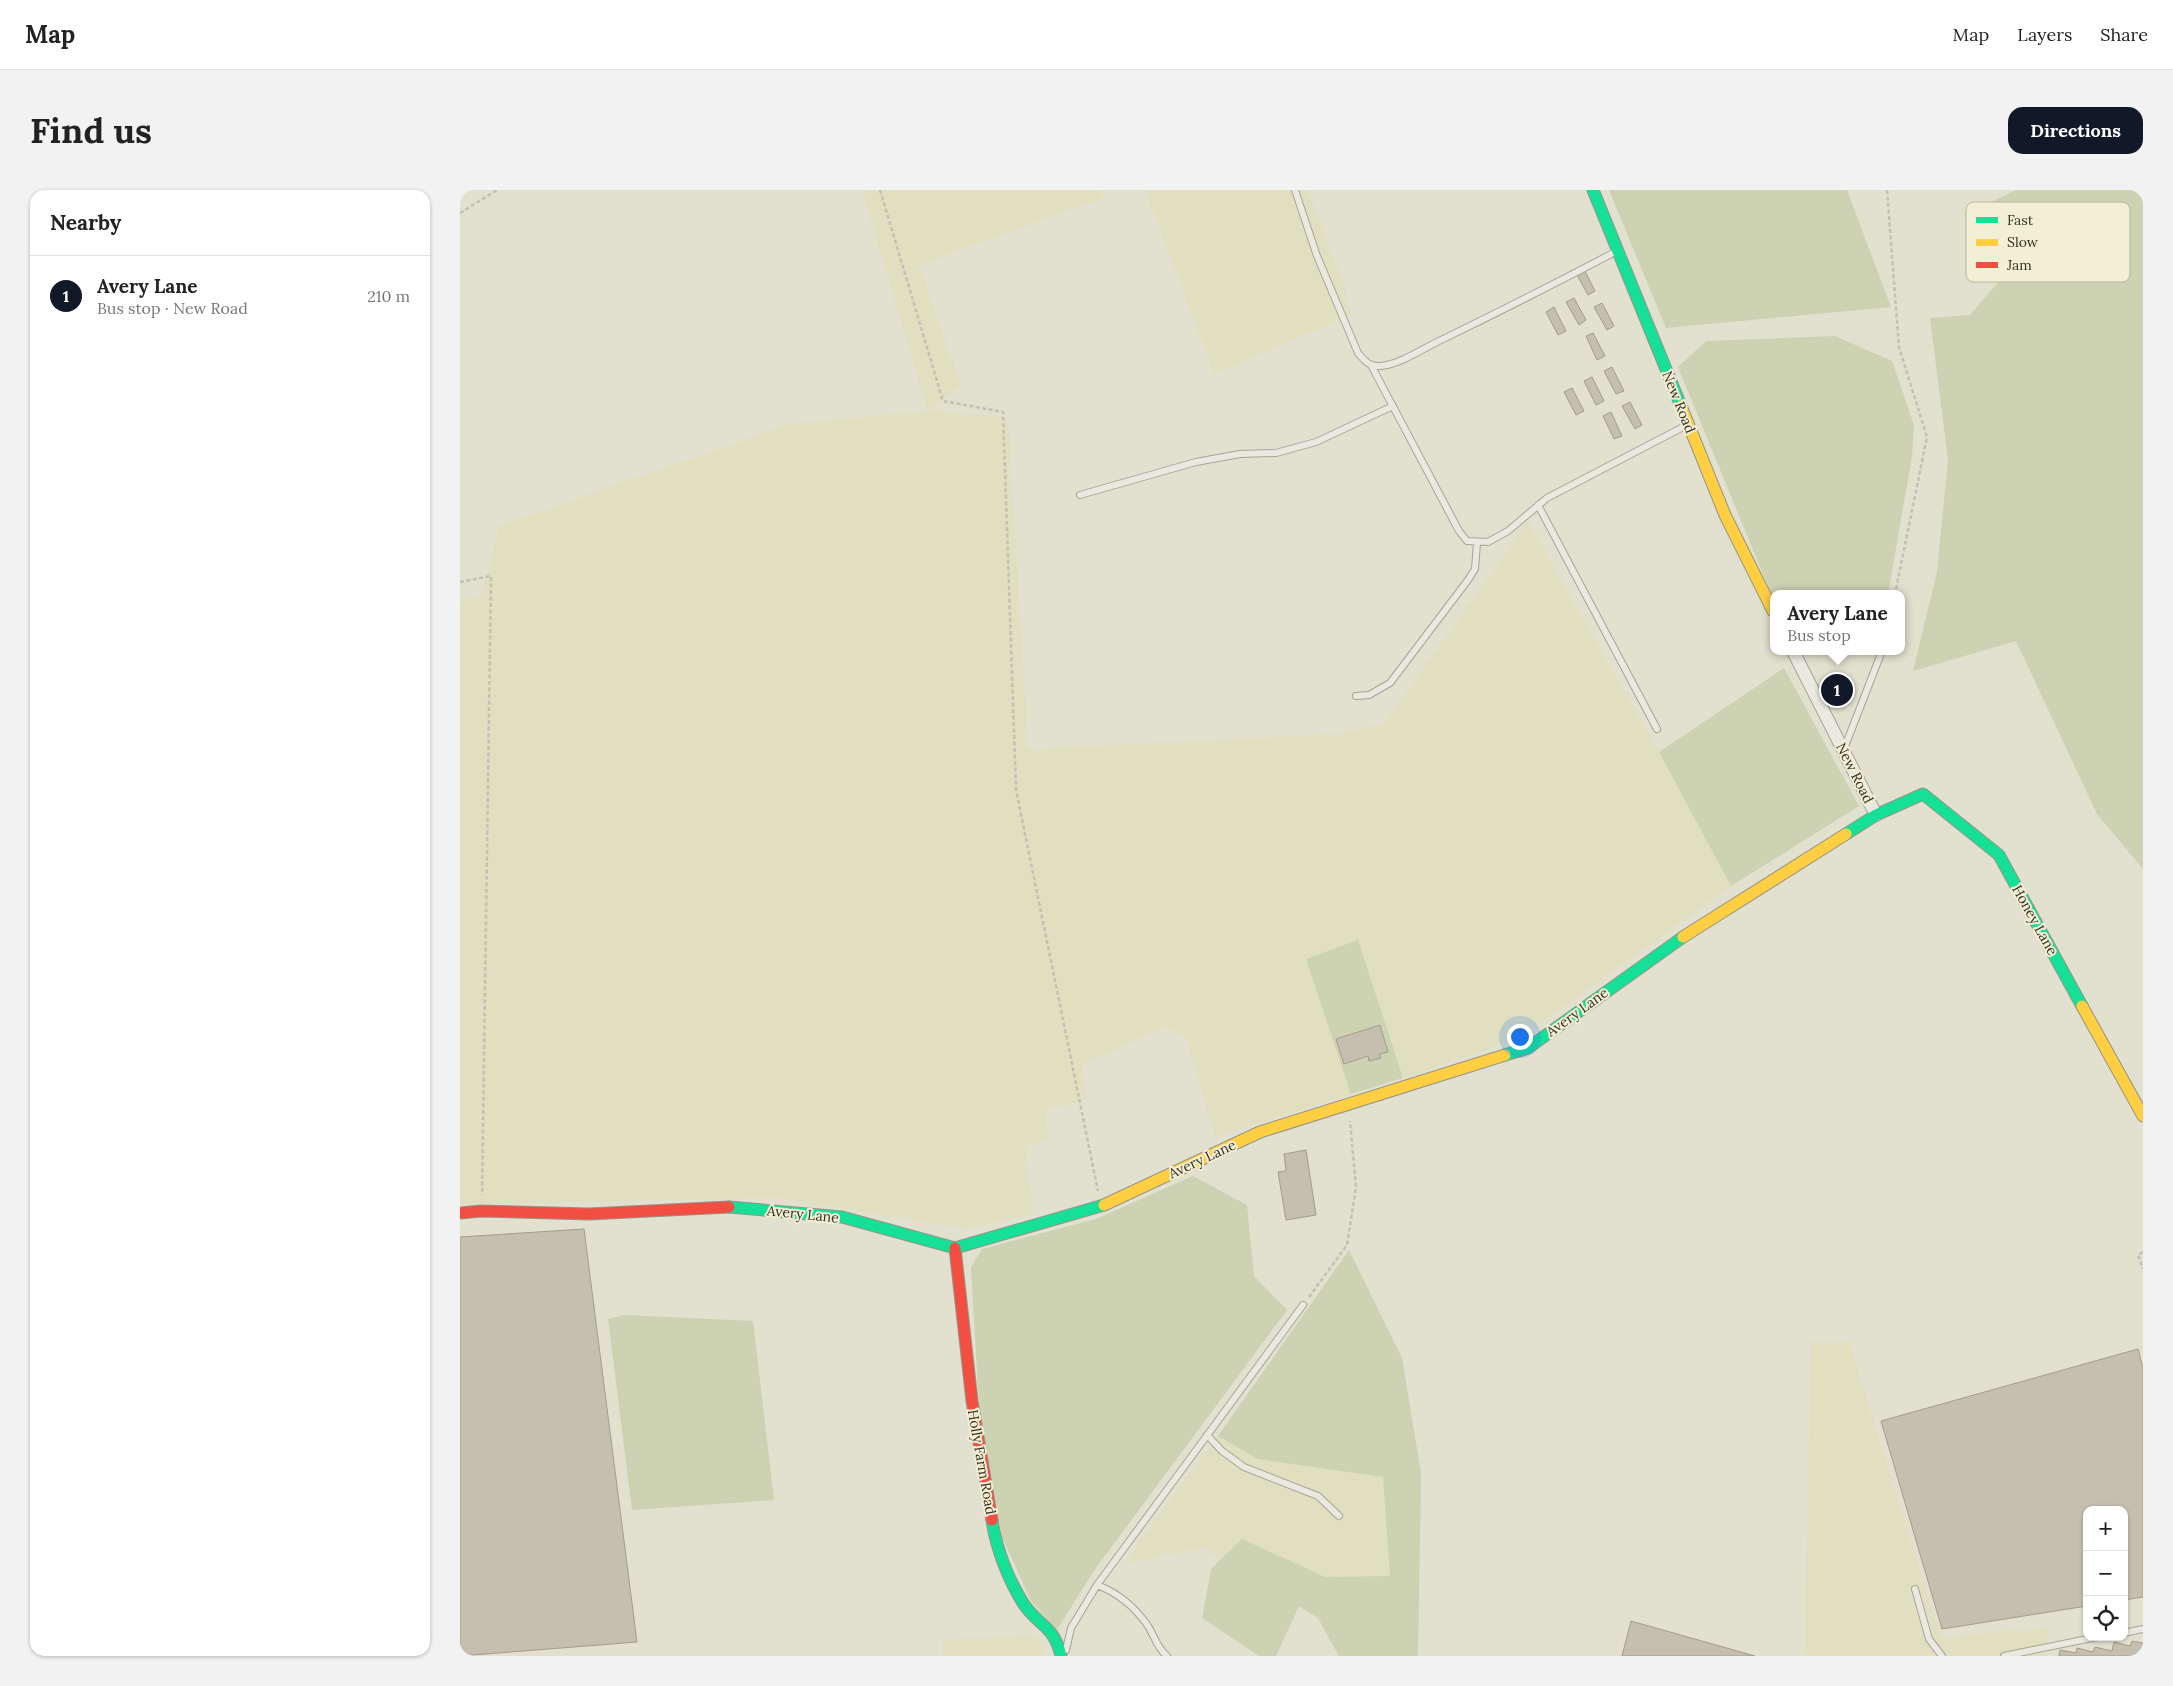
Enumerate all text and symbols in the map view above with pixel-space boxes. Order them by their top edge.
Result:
text: Map [25,19,75,50]
text: Map [1953,23,1989,46]
text: Layers [2017,23,2072,46]
text: Share [2100,23,2148,46]
button: Directions [2008,107,2143,154]
text: Find us [30,108,152,153]
legend [1966,202,2130,282]
text: Nearby [50,209,121,236]
text: Fast [2007,211,2034,229]
text: Slow [2007,233,2039,251]
text: Jam [2006,256,2032,274]
text: Avery Lane [97,274,198,298]
text: 1 [63,286,69,306]
text: 210 m [367,286,410,306]
text: Bus stop · New Road [97,298,248,318]
street label: New Road [1658,368,1700,436]
popup [1770,590,1905,655]
text: Avery Lane [1787,601,1888,625]
text: Bus stop [1787,625,1851,645]
pin: 1 [1821,671,1853,709]
street label: New Road [1832,740,1878,806]
street label: Honey Lane [2008,882,2062,959]
street label: Avery Lane [1542,983,1612,1041]
your location [1507,1024,1533,1050]
street label: Avery Lane [1165,1135,1239,1183]
street label: Avery Lane [765,1201,840,1227]
street label: Holly Farm Road [964,1408,1000,1516]
map controls [2083,1506,2128,1641]
button: + [2083,1506,2128,1551]
button: − [2083,1551,2128,1596]
button: locate [2083,1596,2128,1641]

